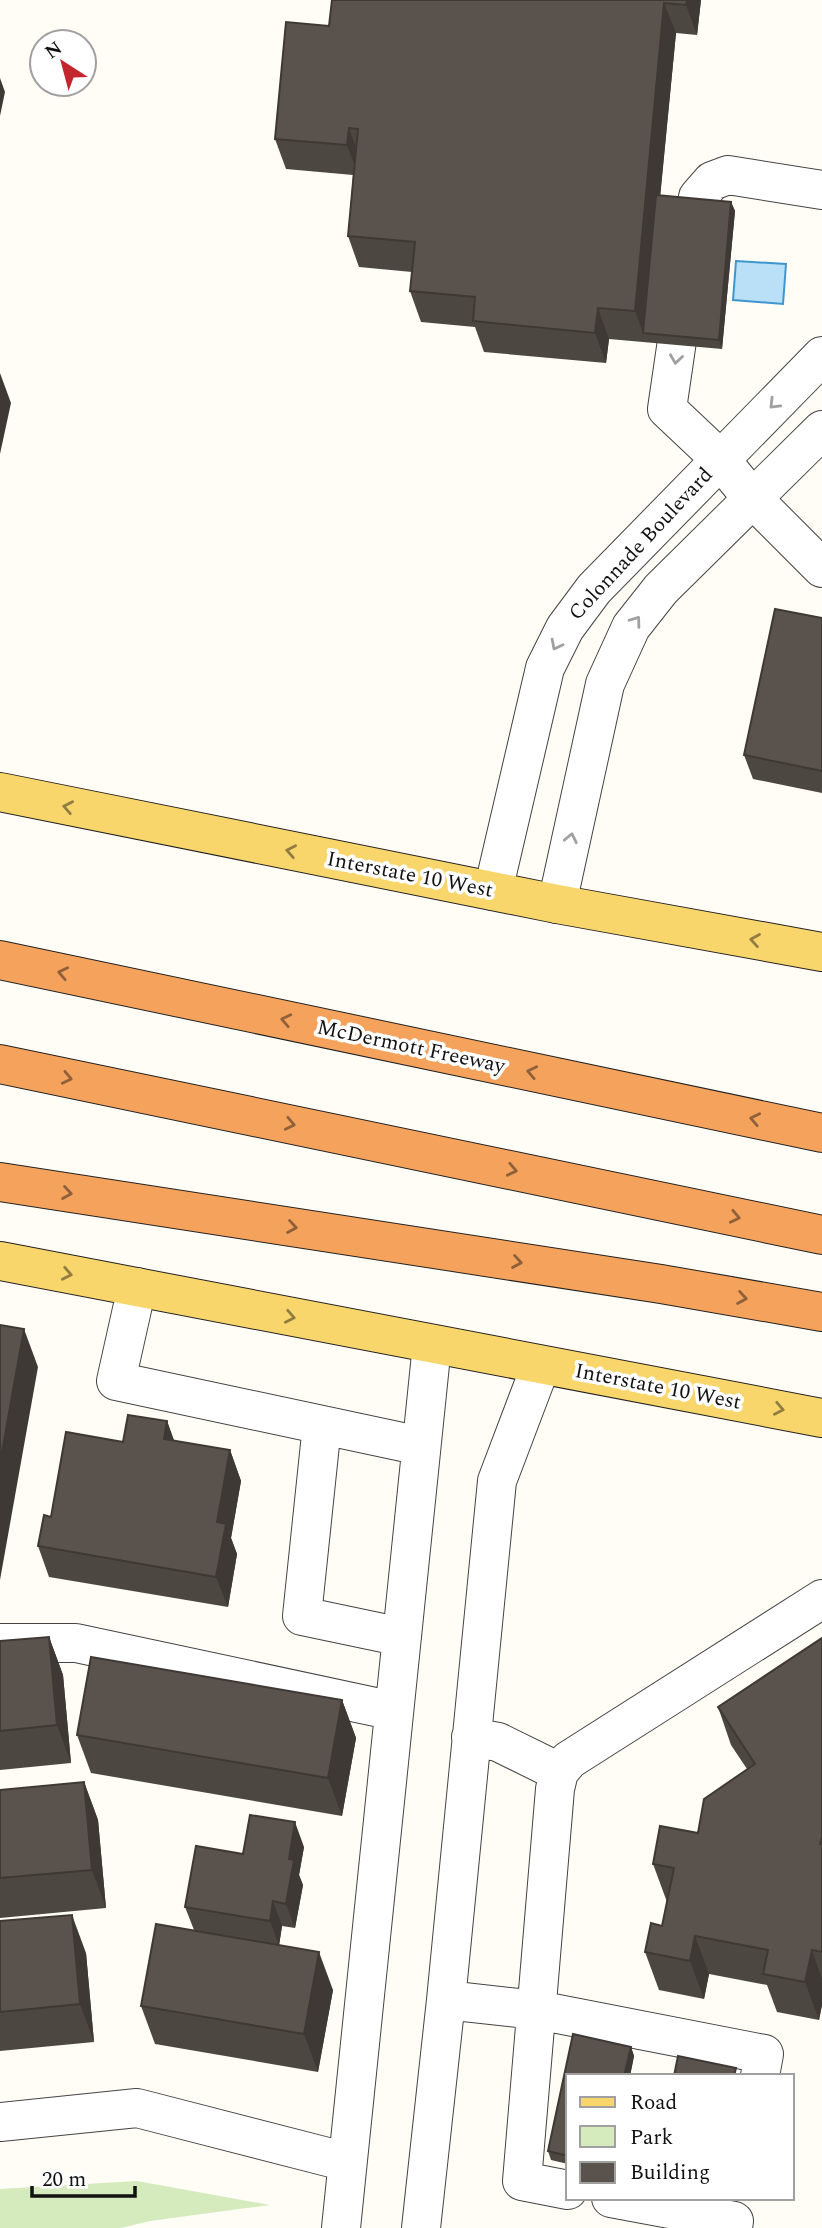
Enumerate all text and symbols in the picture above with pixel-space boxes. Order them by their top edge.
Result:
north arrow [28,28,98,98]
text: N [39,34,69,67]
one-way arrow [668,353,683,365]
one-way arrow [769,396,782,409]
street label: Colonnade Boulevard [561,460,721,628]
one-way arrow [628,616,640,629]
one-way arrow [551,638,565,650]
one-way arrow [62,800,74,815]
one-way arrow [563,832,578,844]
street label: Interstate 10 West [324,843,496,907]
one-way arrow [285,844,297,859]
one-way arrow [749,933,761,948]
one-way arrow [57,967,69,982]
street label: McDermott Freeway [314,1011,509,1083]
one-way arrow [280,1014,292,1029]
one-way arrow [527,1066,539,1081]
one-way arrow [61,1070,73,1085]
one-way arrow [749,1113,761,1128]
one-way arrow [284,1116,296,1131]
one-way arrow [506,1162,518,1177]
one-way arrow [62,1185,73,1200]
one-way arrow [729,1209,741,1224]
one-way arrow [286,1219,298,1234]
one-way arrow [511,1254,523,1269]
one-way arrow [61,1265,73,1280]
one-way arrow [736,1290,748,1305]
one-way arrow [284,1309,296,1324]
street label: Interstate 10 West [572,1355,744,1419]
one-way arrow [773,1401,785,1416]
legend [566,2074,794,2200]
text: Road [630,2087,677,2119]
text: Park [630,2122,674,2154]
scale bar [32,2154,135,2198]
text: Building [630,2157,710,2189]
text: 20 m [42,2164,86,2196]

